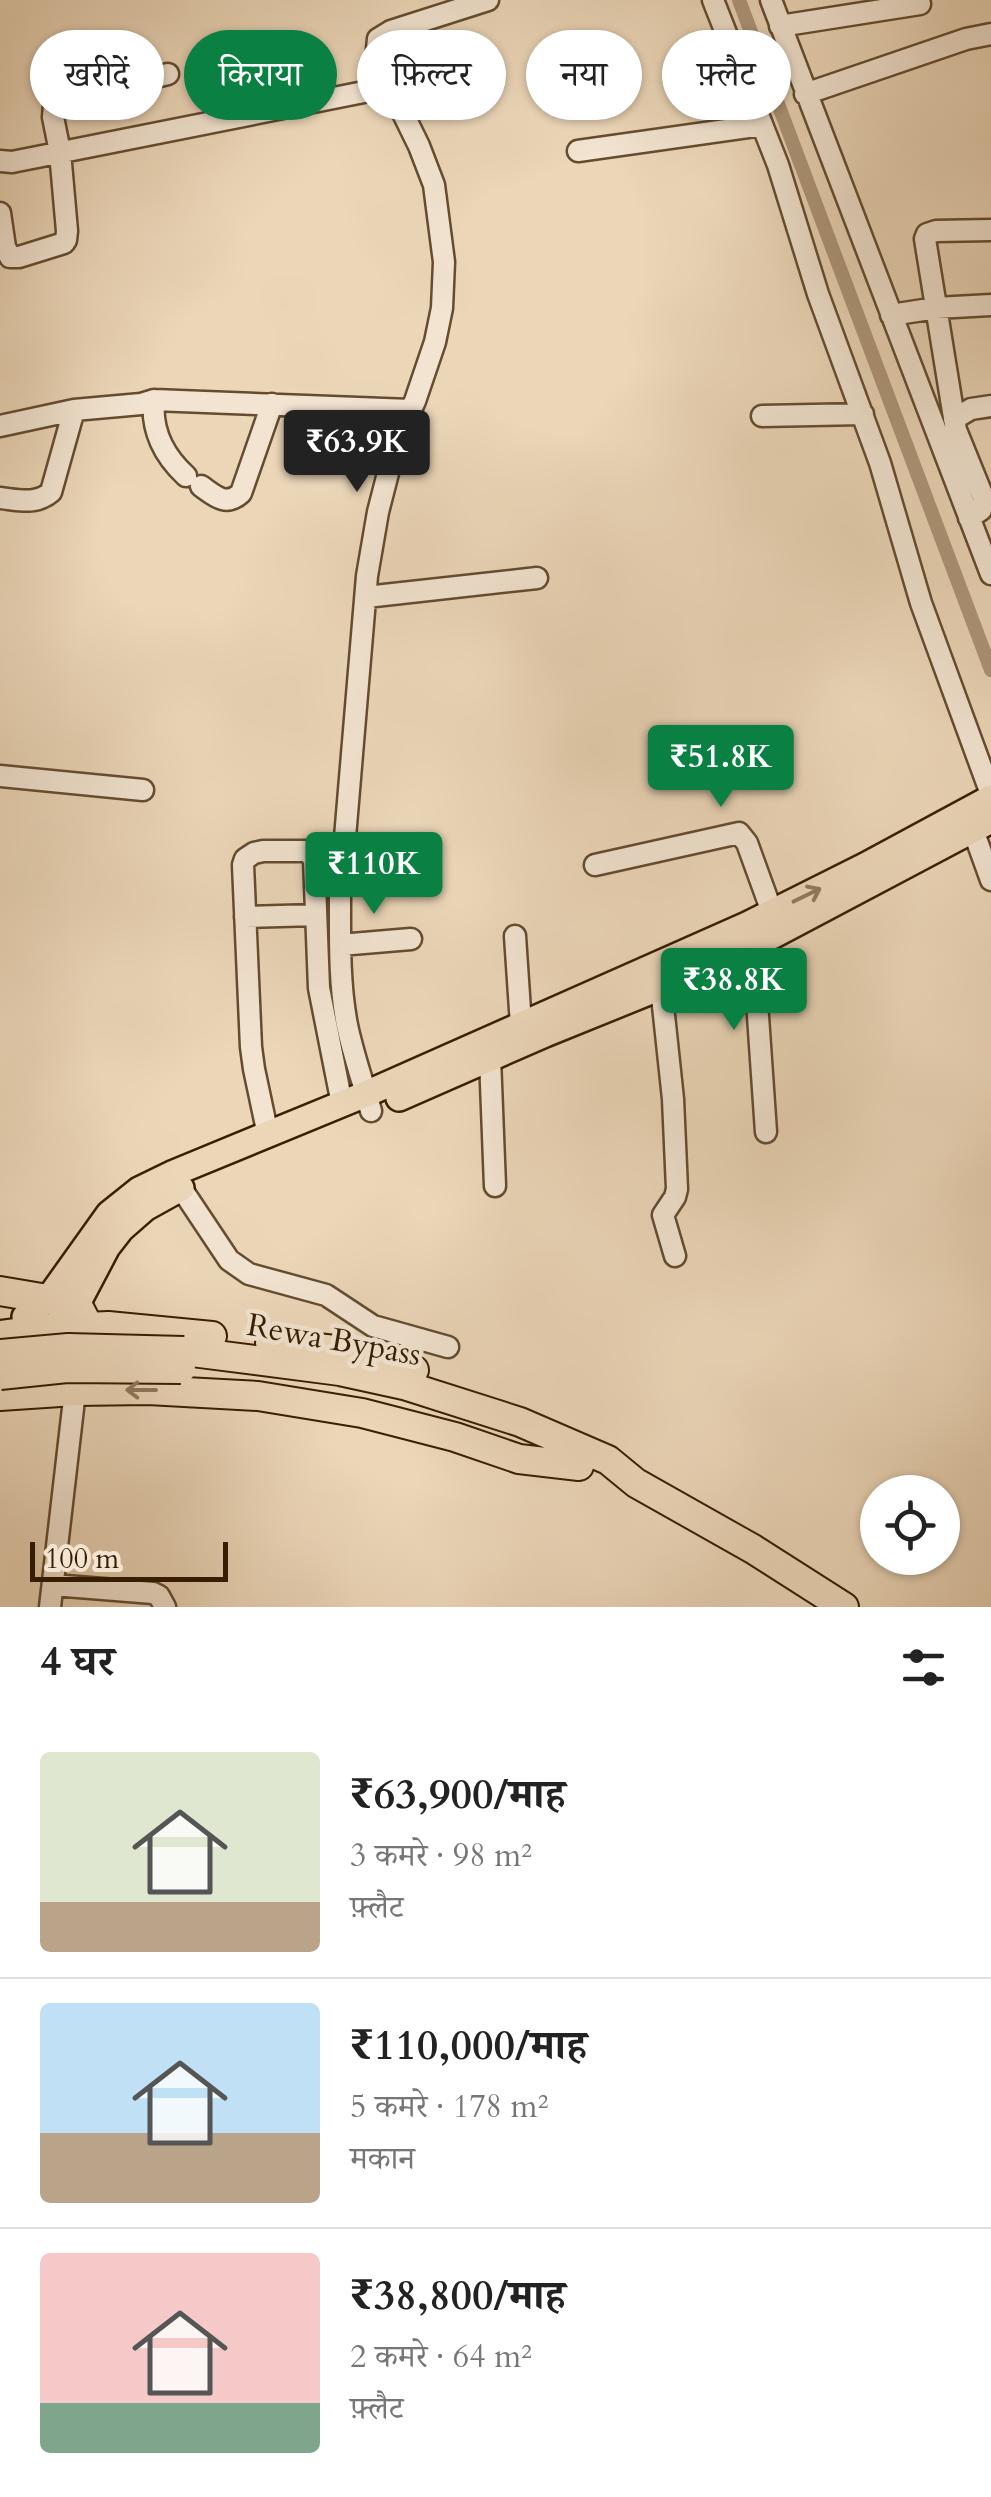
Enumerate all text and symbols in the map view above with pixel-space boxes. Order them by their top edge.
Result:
chip: खरीदें [30,30,164,120]
chip: किराया [184,30,337,120]
chip: फ़िल्टर [357,30,506,120]
chip: नया [526,30,642,120]
chip: फ़्लैट [662,30,791,120]
pin: ₹63.9K [276,410,438,495]
text: ₹63.9K [306,420,408,464]
pin: ₹51.8K [640,725,802,810]
text: ₹51.8K [670,735,772,779]
pin: ₹110K [304,832,444,917]
text: ₹110K [327,842,421,886]
one-way arrow [792,885,821,904]
pin: ₹38.8K [653,948,815,1033]
text: ₹38.8K [683,958,785,1002]
street label: Rewa Bypass [244,1303,424,1377]
one-way arrow [125,1380,158,1400]
map controls [860,1475,960,1575]
button: locate [860,1475,960,1575]
scale bar [30,1537,228,1582]
text: 100 m [45,1540,119,1578]
text: 4 घर [40,1633,115,1690]
icon: filters [896,1640,951,1695]
text: ₹63,900/माह [350,1766,565,1823]
icon: home [120,1792,240,1912]
text: 3 कमरे · 98 m² [350,1834,532,1878]
text: फ़्लैट [350,1886,403,1930]
text: ₹110,000/माह [350,2017,587,2074]
icon: home [120,2043,240,2163]
text: 5 कमरे · 178 m² [350,2085,548,2129]
text: मकान [350,2137,415,2181]
text: ₹38,800/माह [350,2267,565,2324]
icon: home [120,2293,240,2413]
text: 2 कमरे · 64 m² [350,2335,532,2379]
text: फ़्लैट [350,2387,403,2431]

